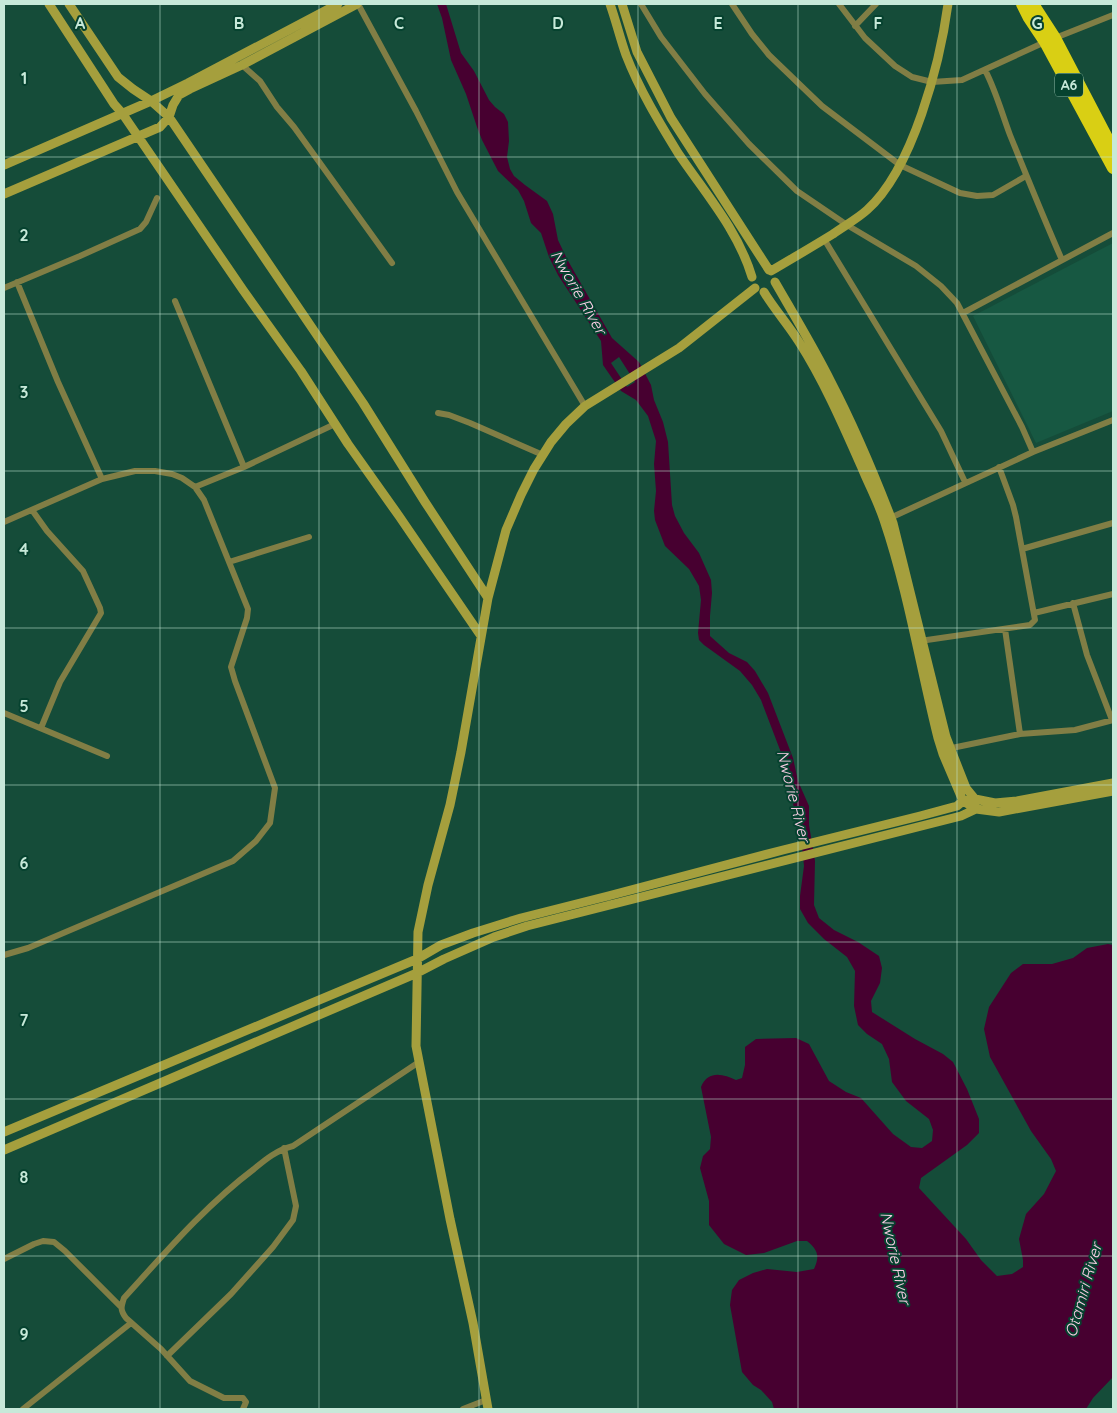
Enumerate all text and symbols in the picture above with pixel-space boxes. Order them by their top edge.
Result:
text: A [75,13,86,33]
text: B [234,13,244,33]
text: C [394,13,404,33]
text: D [552,13,564,33]
text: E [713,13,723,33]
text: F [874,13,883,33]
text: G [1031,13,1043,33]
text: 1 [21,68,27,88]
road number: A6 [1055,74,1083,96]
text: 2 [19,225,29,245]
water label: Nworie River [547,246,612,339]
text: 3 [20,382,28,402]
text: 4 [19,539,29,559]
text: 5 [19,696,29,716]
water label: Nworie River [773,748,816,846]
text: 6 [20,853,29,873]
text: 7 [20,1010,29,1030]
text: 8 [20,1167,29,1187]
water label: Nworie River [876,1210,916,1308]
water label: Otamiri River [1060,1239,1106,1339]
text: 9 [19,1324,29,1344]

